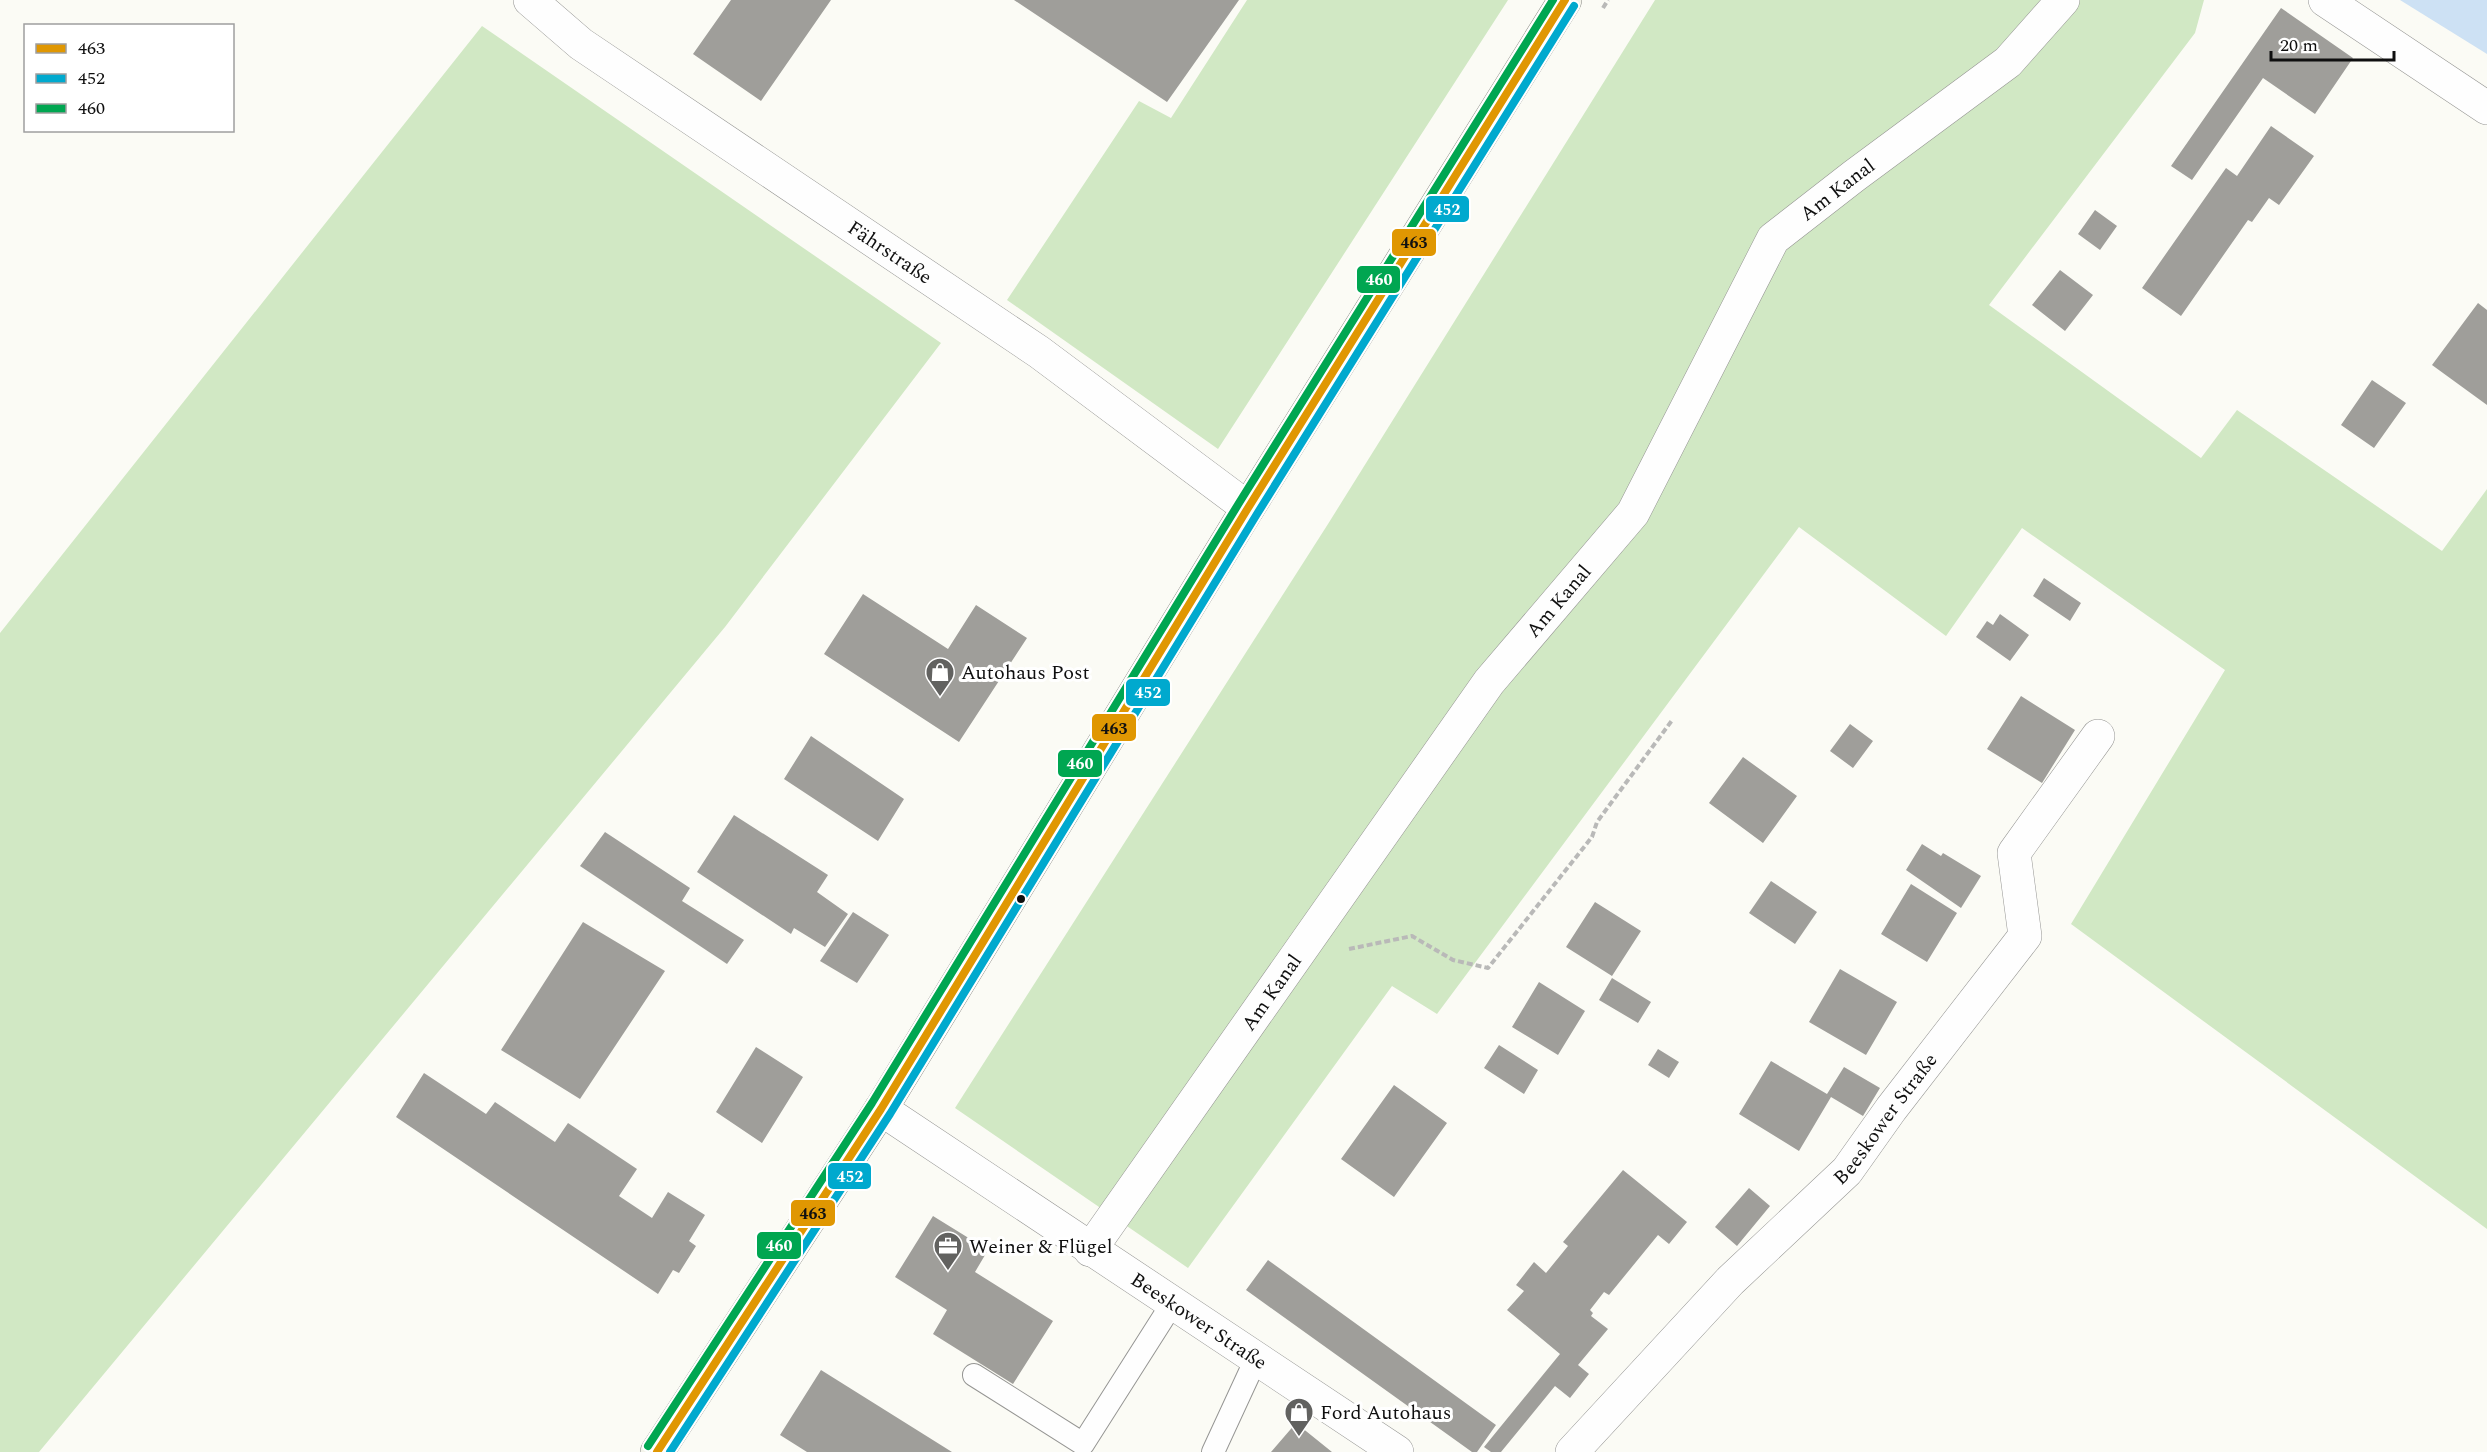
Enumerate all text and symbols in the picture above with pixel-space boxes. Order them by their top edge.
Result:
legend [24,24,234,132]
scale bar [2271,24,2394,62]
text: 20 m [2280,32,2318,59]
text: 463 [78,35,105,62]
text: 452 [78,65,105,92]
text: 460 [78,95,105,122]
street label: Am Kanal [1794,151,1882,229]
line badge: 452 [1425,195,1470,223]
text: 452 [1434,198,1460,222]
street label: Fährstraße [841,213,938,292]
line badge: 463 [1391,228,1437,257]
text: 463 [1401,231,1427,255]
line badge: 460 [1356,265,1401,294]
text: 460 [1366,268,1392,292]
street label: Am Kanal [1519,558,1599,645]
shop icon: Autohaus Post [924,656,956,698]
place label: Autohaus Post [961,658,1090,688]
line badge: 452 [1125,678,1171,707]
text: 452 [1135,681,1161,705]
line badge: 463 [1091,713,1137,742]
text: 463 [1101,717,1127,741]
line badge: 460 [1057,749,1103,778]
text: 460 [1067,752,1093,776]
unlabelled marker [1015,893,1027,905]
street label: Am Kanal [1234,948,1309,1037]
street label: Beeskower Straße [1827,1047,1945,1193]
line badge: 452 [827,1162,872,1190]
text: 452 [837,1165,863,1189]
line badge: 463 [790,1199,836,1227]
text: 463 [800,1202,826,1226]
office icon: Weiner & Flügel [932,1230,964,1272]
line badge: 460 [756,1231,802,1260]
place label: Weiner & Flügel [969,1232,1113,1262]
text: 460 [766,1234,792,1258]
street label: Beeskower Straße [1124,1265,1273,1378]
shop icon: Ford Autohaus [1283,1396,1315,1438]
place label: Ford Autohaus [1320,1398,1451,1428]

